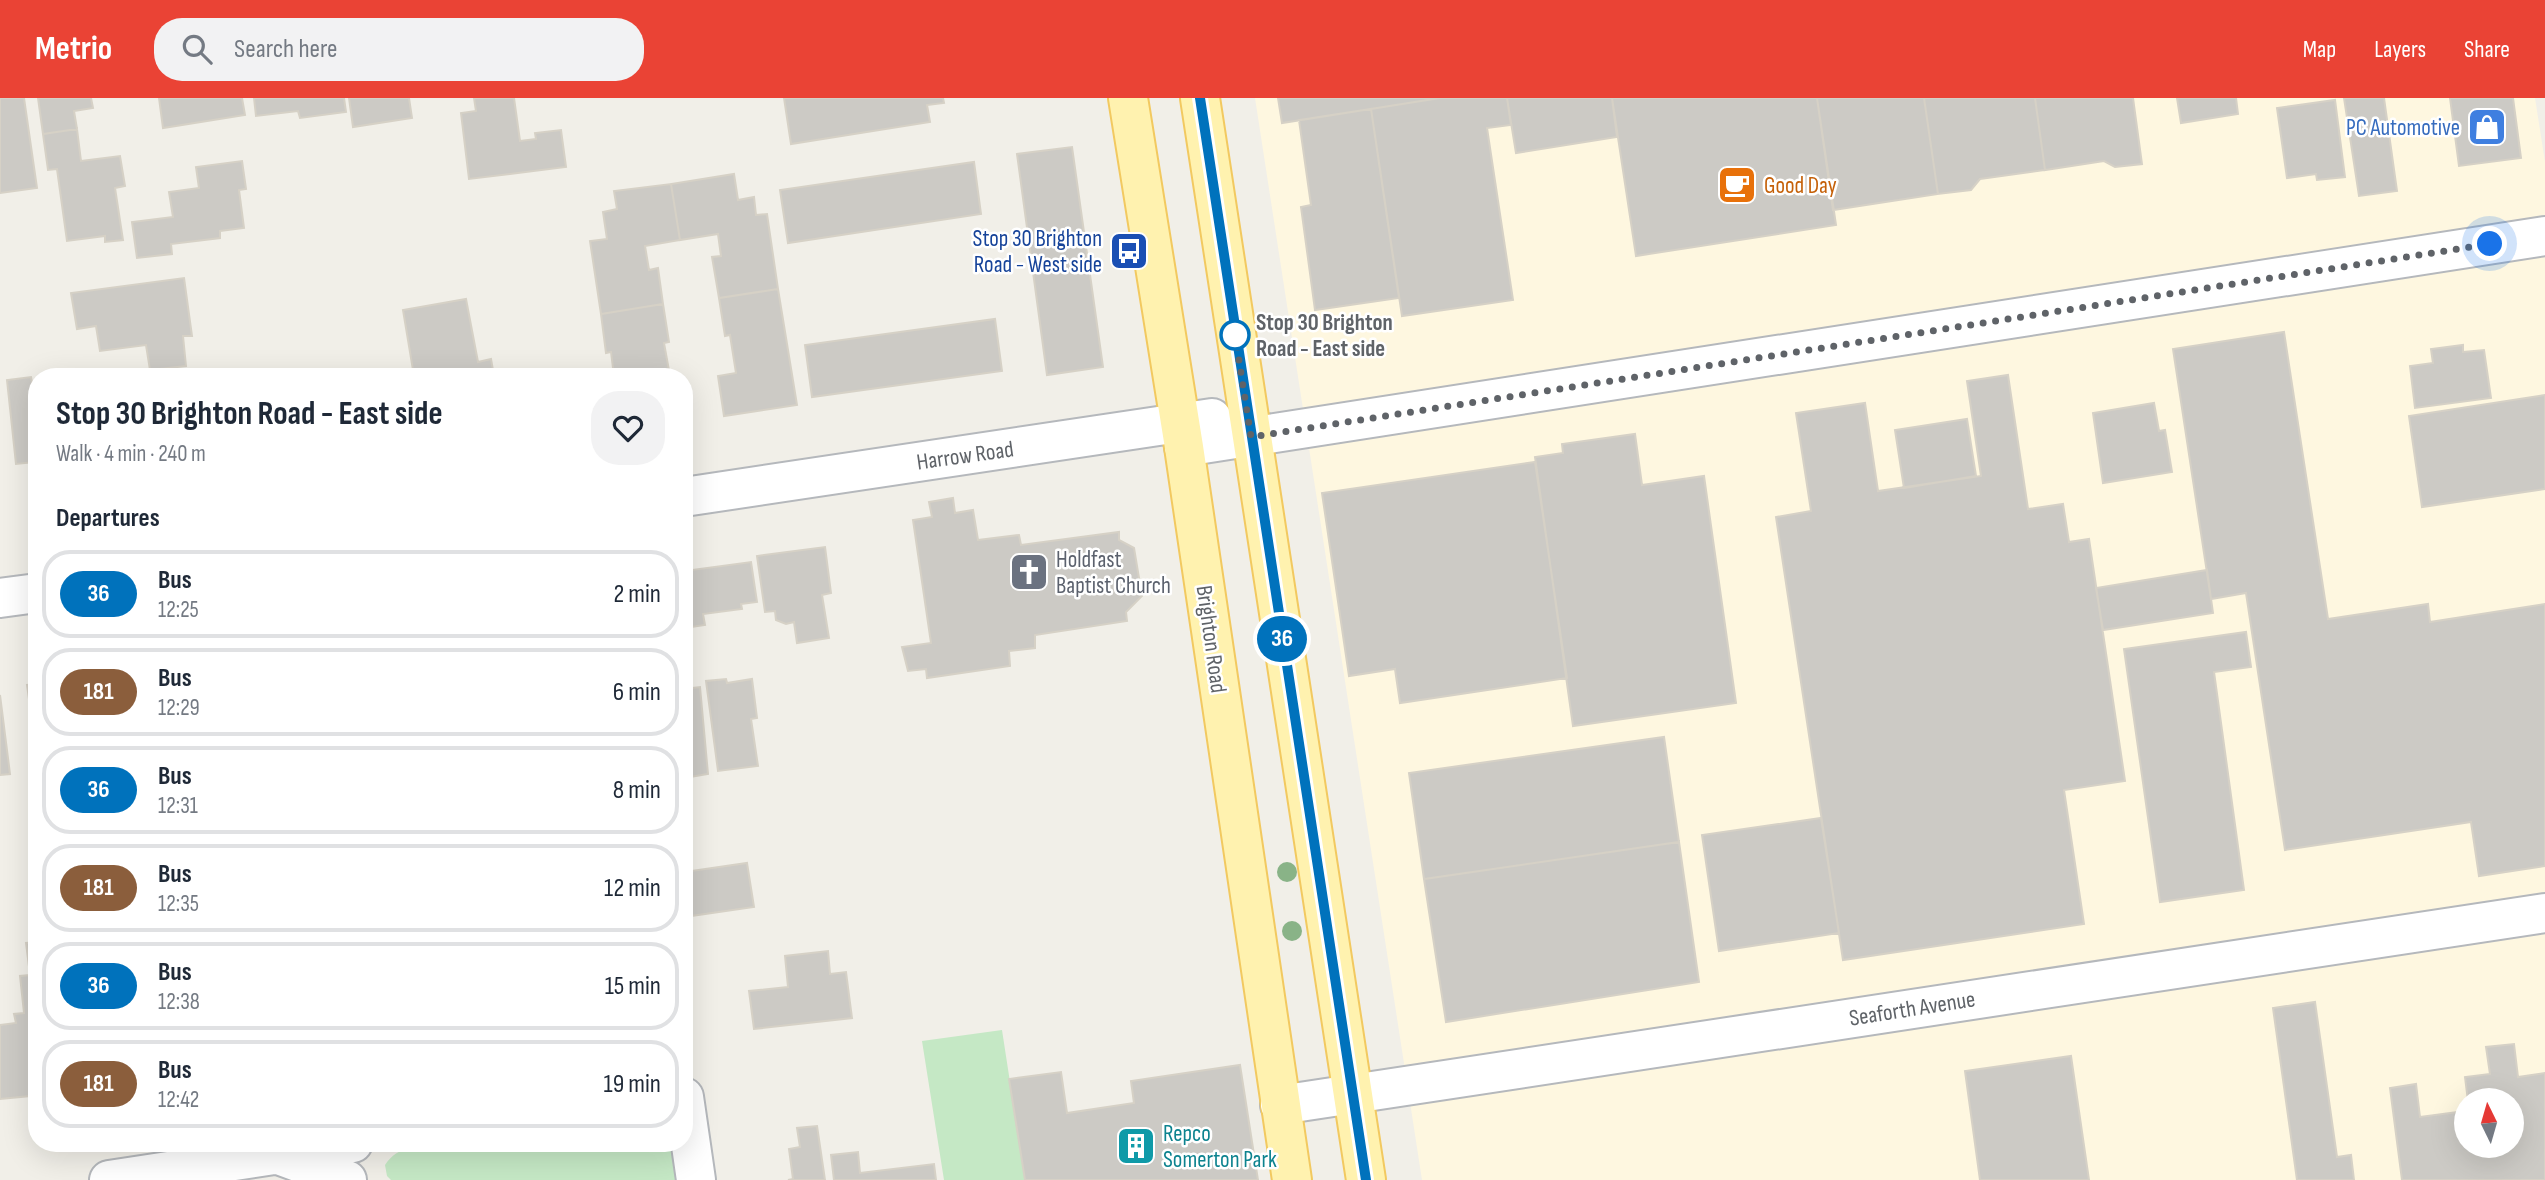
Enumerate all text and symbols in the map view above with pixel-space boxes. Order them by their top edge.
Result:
search box [154,18,644,81]
text: Metrio [35,29,112,69]
icon: search [178,30,216,68]
text: Search here [234,34,337,65]
text: Map [2303,35,2336,64]
text: Layers [2374,35,2426,64]
text: Share [2464,35,2510,64]
shop icon: PC Automotive [2466,106,2508,148]
place label: PC Automotive [2346,114,2460,142]
cafe icon: Good Day [1716,164,1758,206]
place label: Good Day [1764,172,1837,200]
place label: Stop 30 Brighton Road - West side [973,225,1102,279]
your location [2472,226,2507,261]
bus stop icon: Stop 30 Brighton Road - West side [1108,230,1150,272]
place label: Stop 30 Brighton Road - East side [1256,309,1393,363]
marker: Stop 30 Brighton Road - East side [1220,320,1250,350]
button: heart [591,391,665,465]
text: Stop 30 Brighton Road - East side [56,394,443,434]
street label: Harrow Road [915,435,1015,477]
text: Walk · 4 min · 240 m [56,440,206,468]
text: Departures [56,503,160,534]
place label: Holdfast Baptist Church [1056,546,1171,600]
church icon: Holdfast Baptist Church [1008,551,1050,593]
text: Bus [158,565,192,596]
text: 36 [87,579,110,608]
text: 2 min [613,579,661,610]
street label: Brighton Road [1190,583,1232,695]
text: 12:25 [158,596,199,624]
line badge: 36 [1250,616,1314,662]
text: 36 [1271,624,1293,653]
text: Bus [158,663,192,694]
text: 181 [83,677,114,706]
text: 6 min [613,677,661,708]
text: 12:29 [158,694,200,722]
text: Bus [158,761,192,792]
text: 36 [87,775,110,804]
text: 8 min [613,775,661,806]
text: 12:31 [158,792,198,820]
text: Bus [158,859,192,890]
text: 181 [83,873,114,902]
text: 12 min [604,873,661,904]
text: 12:35 [158,890,199,918]
text: Bus [158,957,192,988]
text: 36 [87,971,110,1000]
text: 15 min [605,971,661,1002]
street label: Seaforth Avenue [1847,985,1977,1033]
text: 12:38 [158,988,200,1016]
text: Bus [158,1055,192,1086]
text: 181 [83,1069,114,1098]
text: 19 min [604,1069,661,1100]
text: 12:42 [158,1086,199,1114]
north arrow [2454,1088,2524,1158]
map controls [2454,1088,2524,1158]
place label: Repco Somerton Park [1163,1120,1277,1174]
building icon: Repco Somerton Park [1115,1125,1157,1167]

